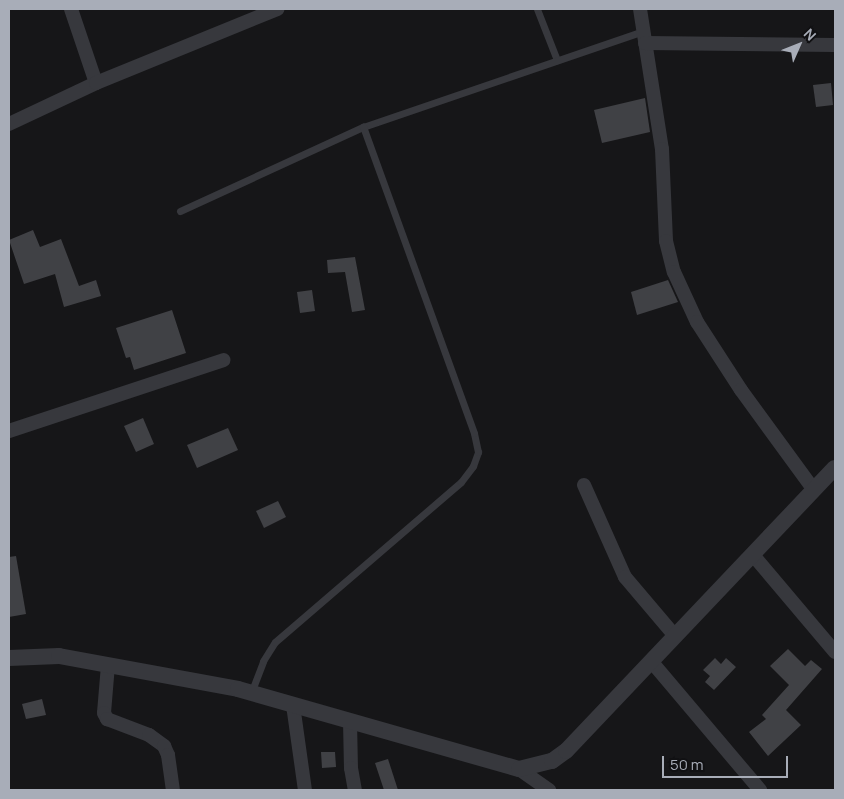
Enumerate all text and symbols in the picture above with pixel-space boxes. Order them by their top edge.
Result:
north arrow [774,20,824,70]
text: N [800,24,820,44]
scale bar [664,746,790,778]
text: 50 m [670,754,704,775]

